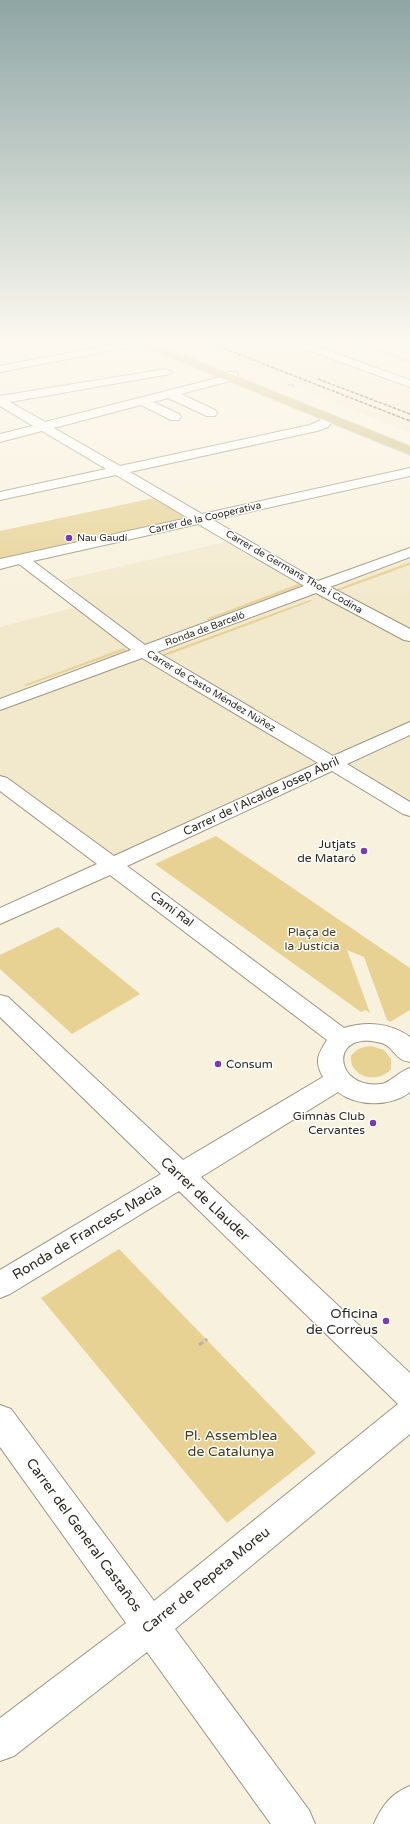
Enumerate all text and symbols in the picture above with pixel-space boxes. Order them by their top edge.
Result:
street label: Carrer de la Cooperativa [148,499,262,537]
street label: Carrer de Germans Thos i Codina [223,528,365,616]
place label: Nau Gaudí [77,532,128,544]
marker: Nau Gaudí [64,533,74,543]
street label: Ronda de Barceló [163,609,247,649]
street label: Carrer de Casto Méndez Núñez [144,648,278,734]
street label: Carrer de l'Alcalde Josep Abril [181,754,341,838]
place label: Jutjats de Mataró [297,837,356,865]
marker: Jutjats de Mataró [359,846,369,856]
street label: Camí Ral [148,888,196,930]
park label: Plaça de la Justícia [284,925,340,953]
place label: Consum [226,1057,273,1071]
marker: Consum [213,1059,223,1069]
place label: Gimnàs Club Cervantes [293,1109,365,1137]
marker: Gimnàs Club Cervantes [368,1118,378,1128]
street label: Carrer de Llauder [157,1153,253,1245]
street label: Ronda de Francesc Macià [9,1181,165,1283]
place label: Oficina de Correus [306,1305,378,1338]
marker: Oficina de Correus [381,1316,391,1326]
park label: Pl. Assemblea de Catalunya [185,1427,277,1460]
street label: Carrer del General Castaños [23,1455,146,1615]
street label: Carrer de Pepeta Moreu [139,1523,273,1637]

